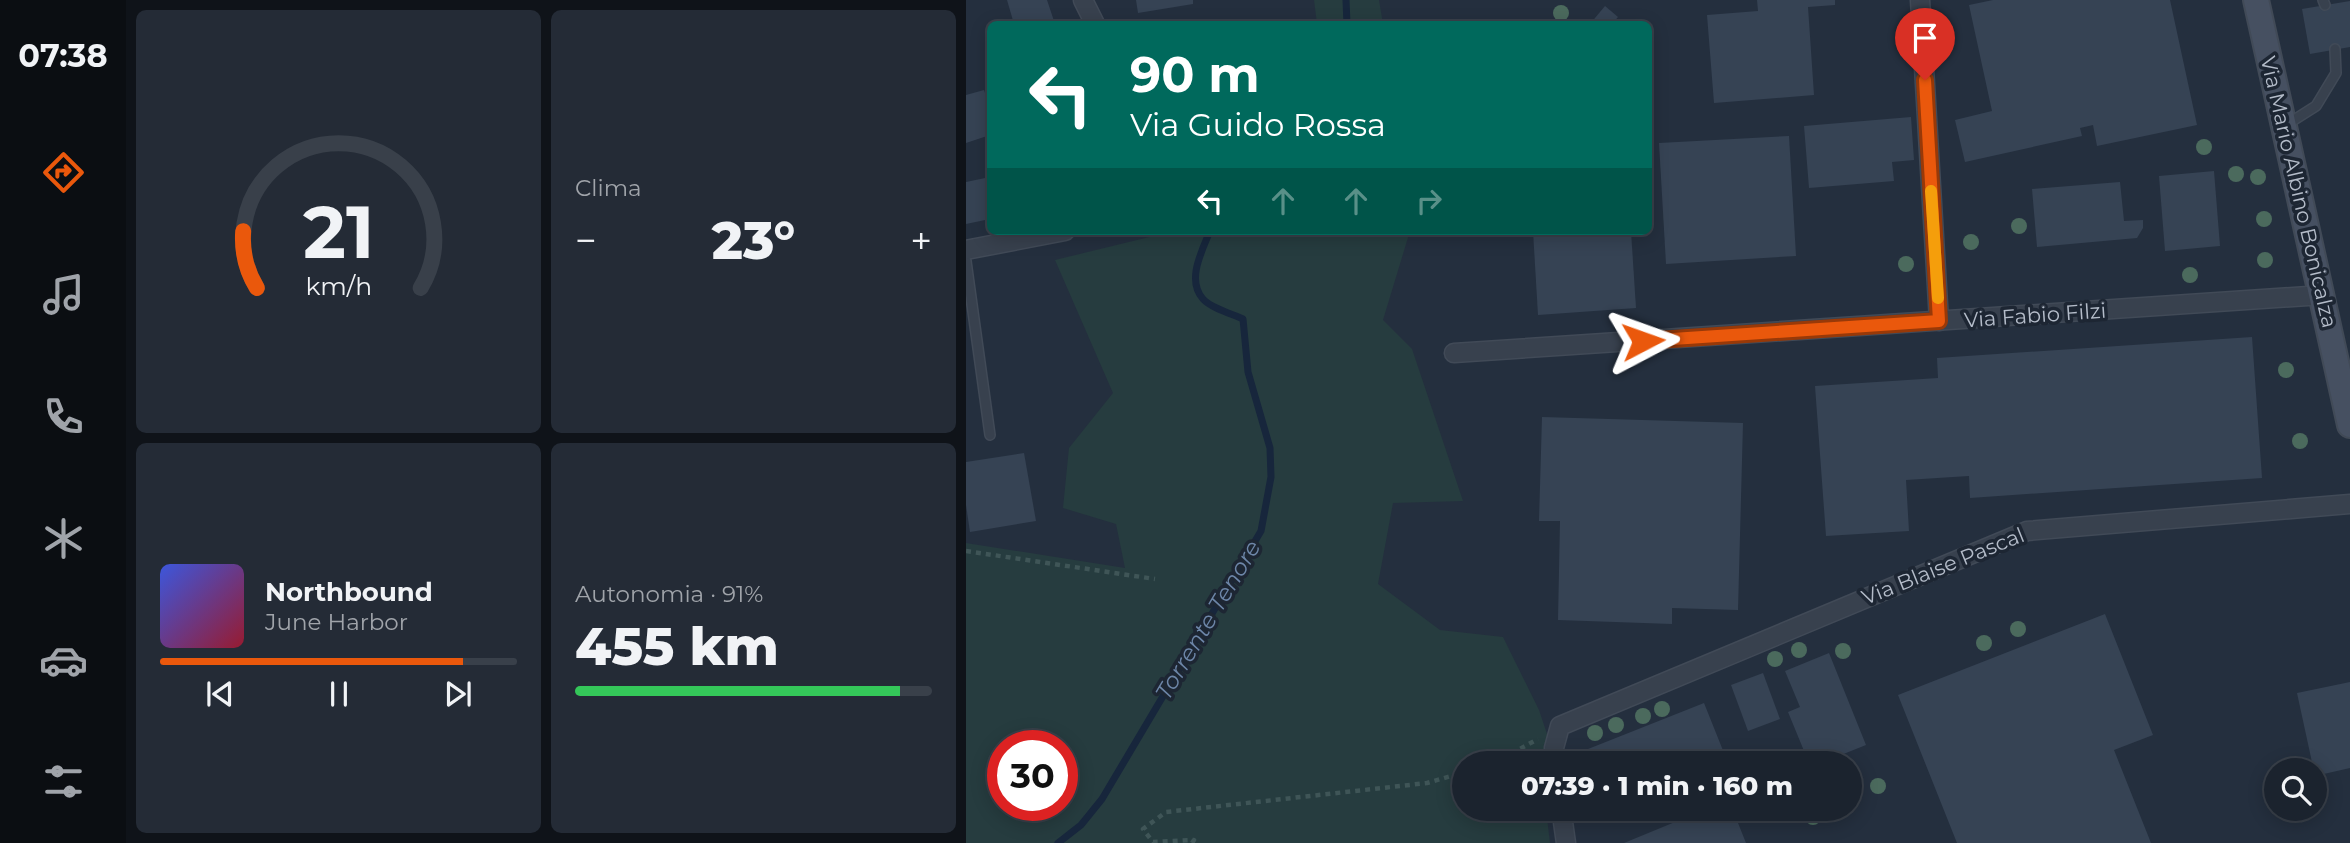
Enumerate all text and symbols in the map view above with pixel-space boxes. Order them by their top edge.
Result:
pin [1895,8,1955,80]
icon: arrive [1906,19,1944,57]
text: 07:38 [18,36,108,75]
text: 90 m [1130,45,1260,104]
icon: left [1015,49,1106,140]
street label: Via Mario Albino Bonicalza [2256,54,2342,330]
text: Via Guido Rossa [1130,105,1386,144]
icon: directions [39,148,88,197]
text: Clima [575,174,642,202]
icon: left [1191,182,1229,220]
icon: ahead [1264,182,1302,220]
icon: ahead [1337,182,1375,220]
icon: right [1410,182,1448,220]
text: 21 [303,188,374,276]
text: 23° [712,209,795,272]
text: − [575,217,597,264]
text: + [910,217,932,264]
icon: music [39,270,88,319]
text: km/h [305,270,372,300]
street label: Via Fabio Filzi [1963,298,2107,332]
position arrow [1606,304,1680,378]
icon: phone [39,392,88,441]
icon: climate [39,514,88,563]
street label: Via Blaise Pascal [1858,522,2028,610]
water label: Torrente Tenore [1149,535,1267,705]
text: Northbound [265,576,433,608]
text: Autonomia · 91% [575,580,763,608]
text: June Harbor [265,608,408,636]
text: 455 km [575,615,779,678]
icon: car [39,636,88,685]
icon: previous [201,675,239,713]
icon: pause [320,675,358,713]
icon: next [439,675,477,713]
speed limit sign: 30 [987,730,1078,821]
icon: filters [39,757,88,806]
map controls [2264,758,2327,821]
button: search [2264,758,2327,821]
text: 07:39 · 1 min · 160 m [1521,770,1793,802]

